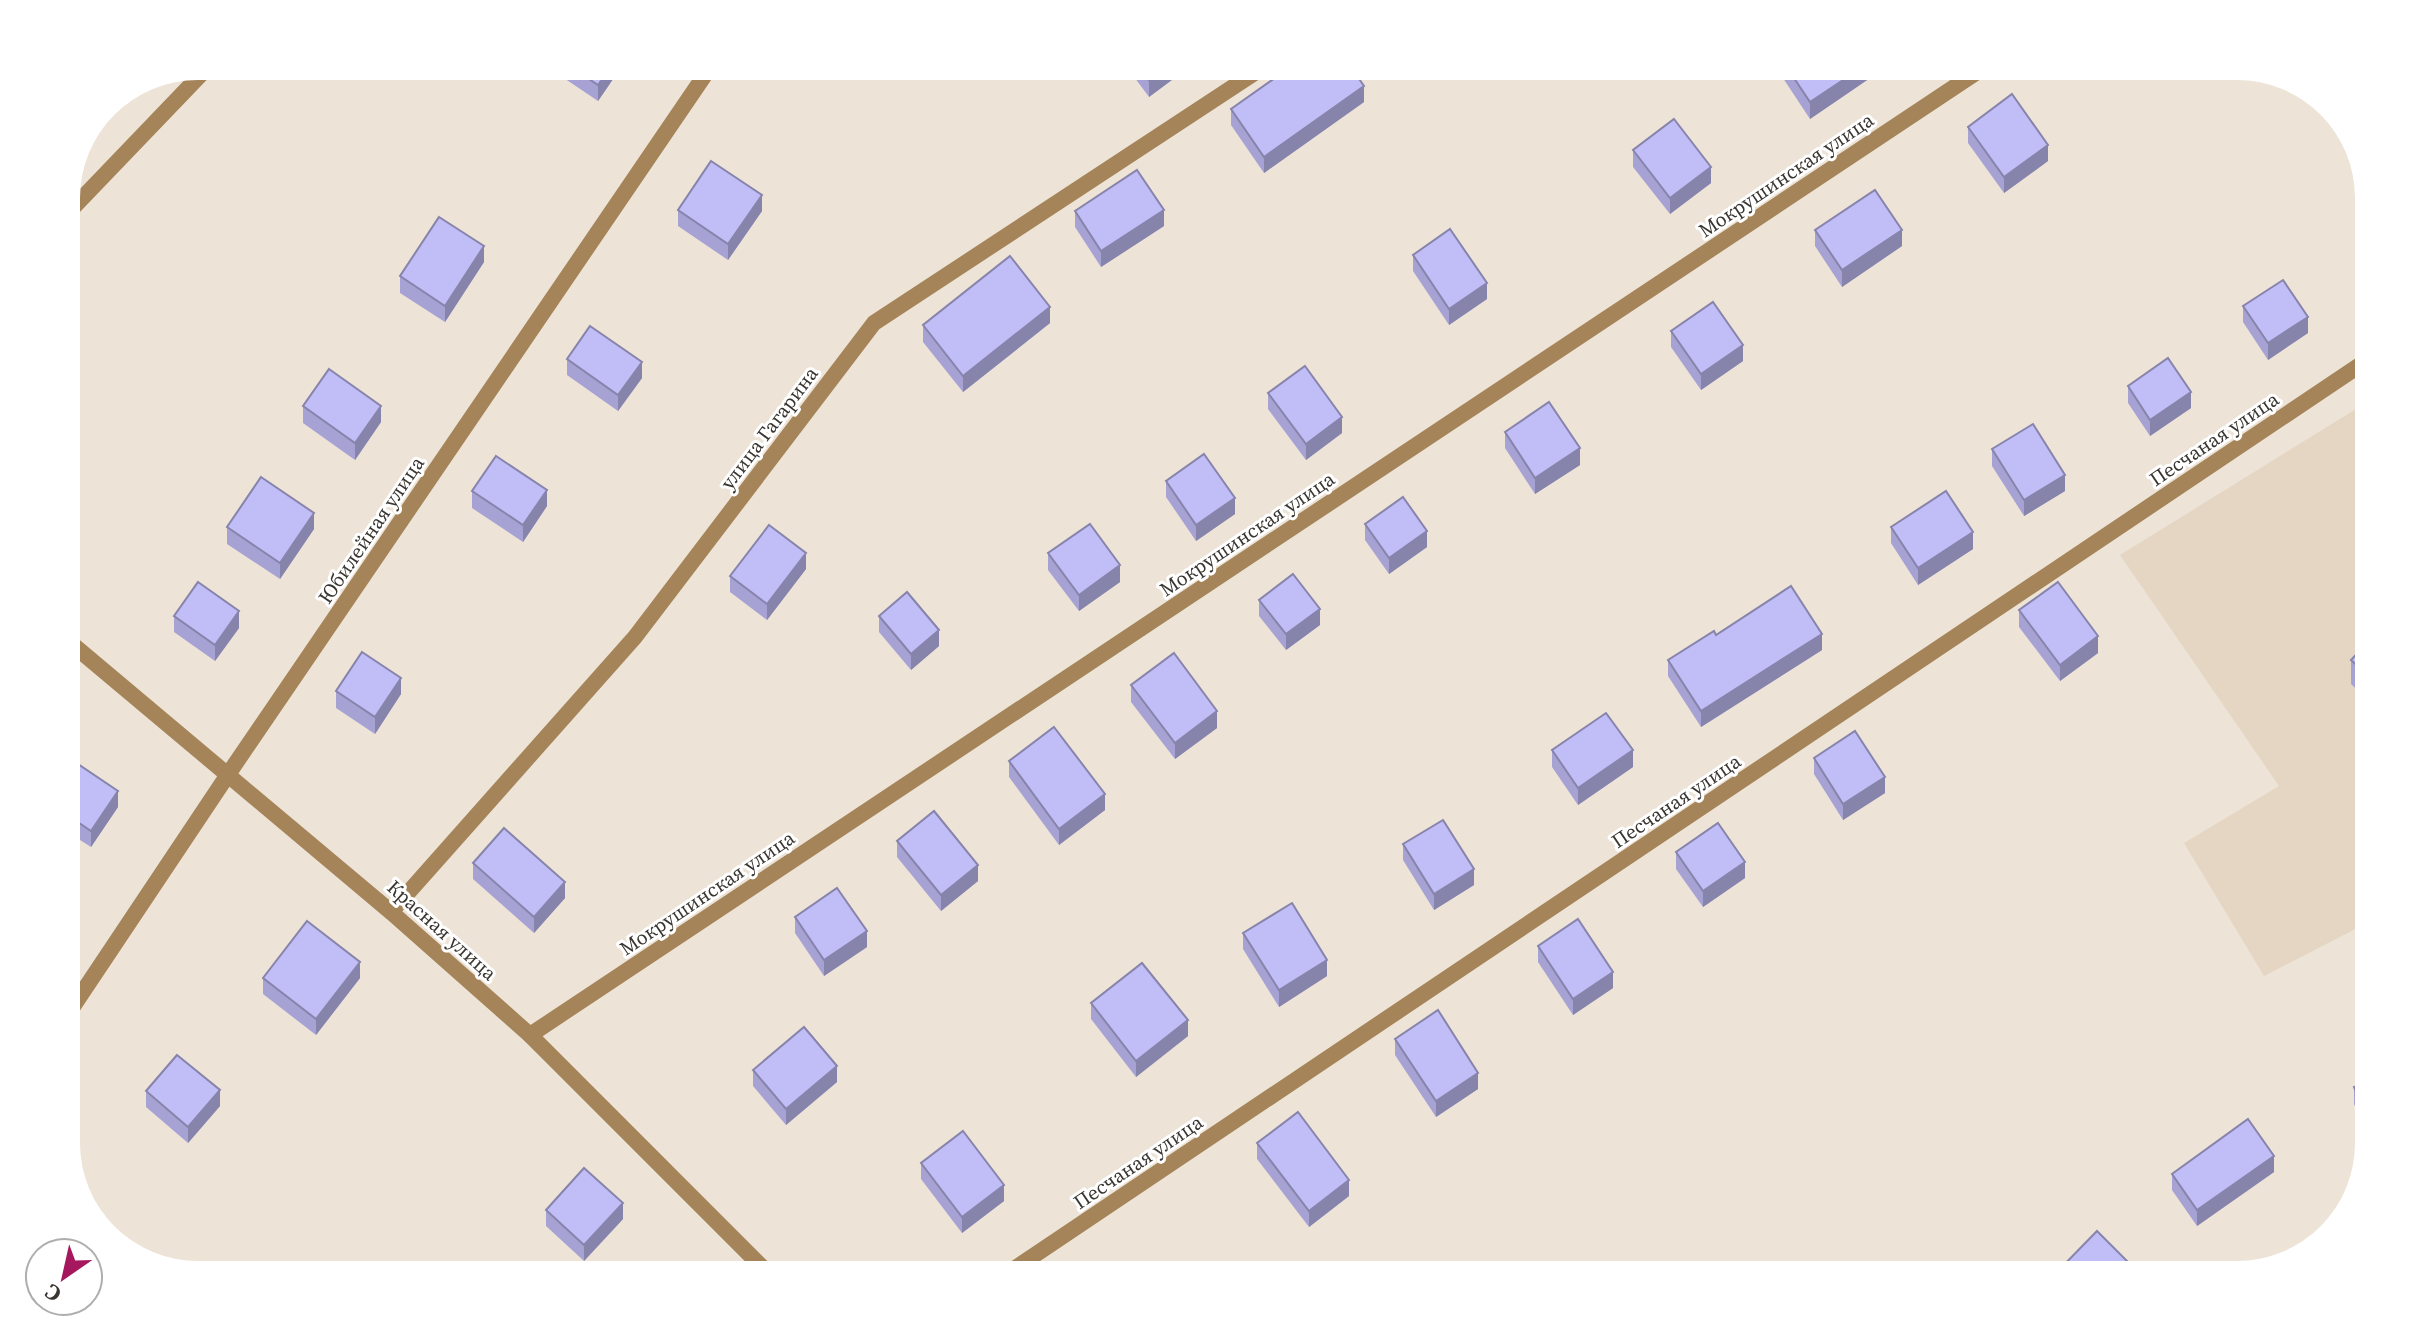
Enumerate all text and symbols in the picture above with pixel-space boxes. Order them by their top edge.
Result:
street label: Мокрушинская улица [1693,105,1880,244]
street label: улица Гагарина [713,360,825,495]
street label: Песчаная улица [2144,385,2285,493]
street label: Юбилейная улица [311,450,431,609]
street label: Мокрушинская улица [1154,464,1341,603]
street label: Песчаная улица [1606,747,1747,855]
street label: Мокрушинская улица [614,823,801,962]
street label: Красная улица [381,873,503,987]
street label: Песчаная улица [1068,1108,1209,1216]
north arrow [24,1237,104,1317]
text: С [38,1277,67,1310]

